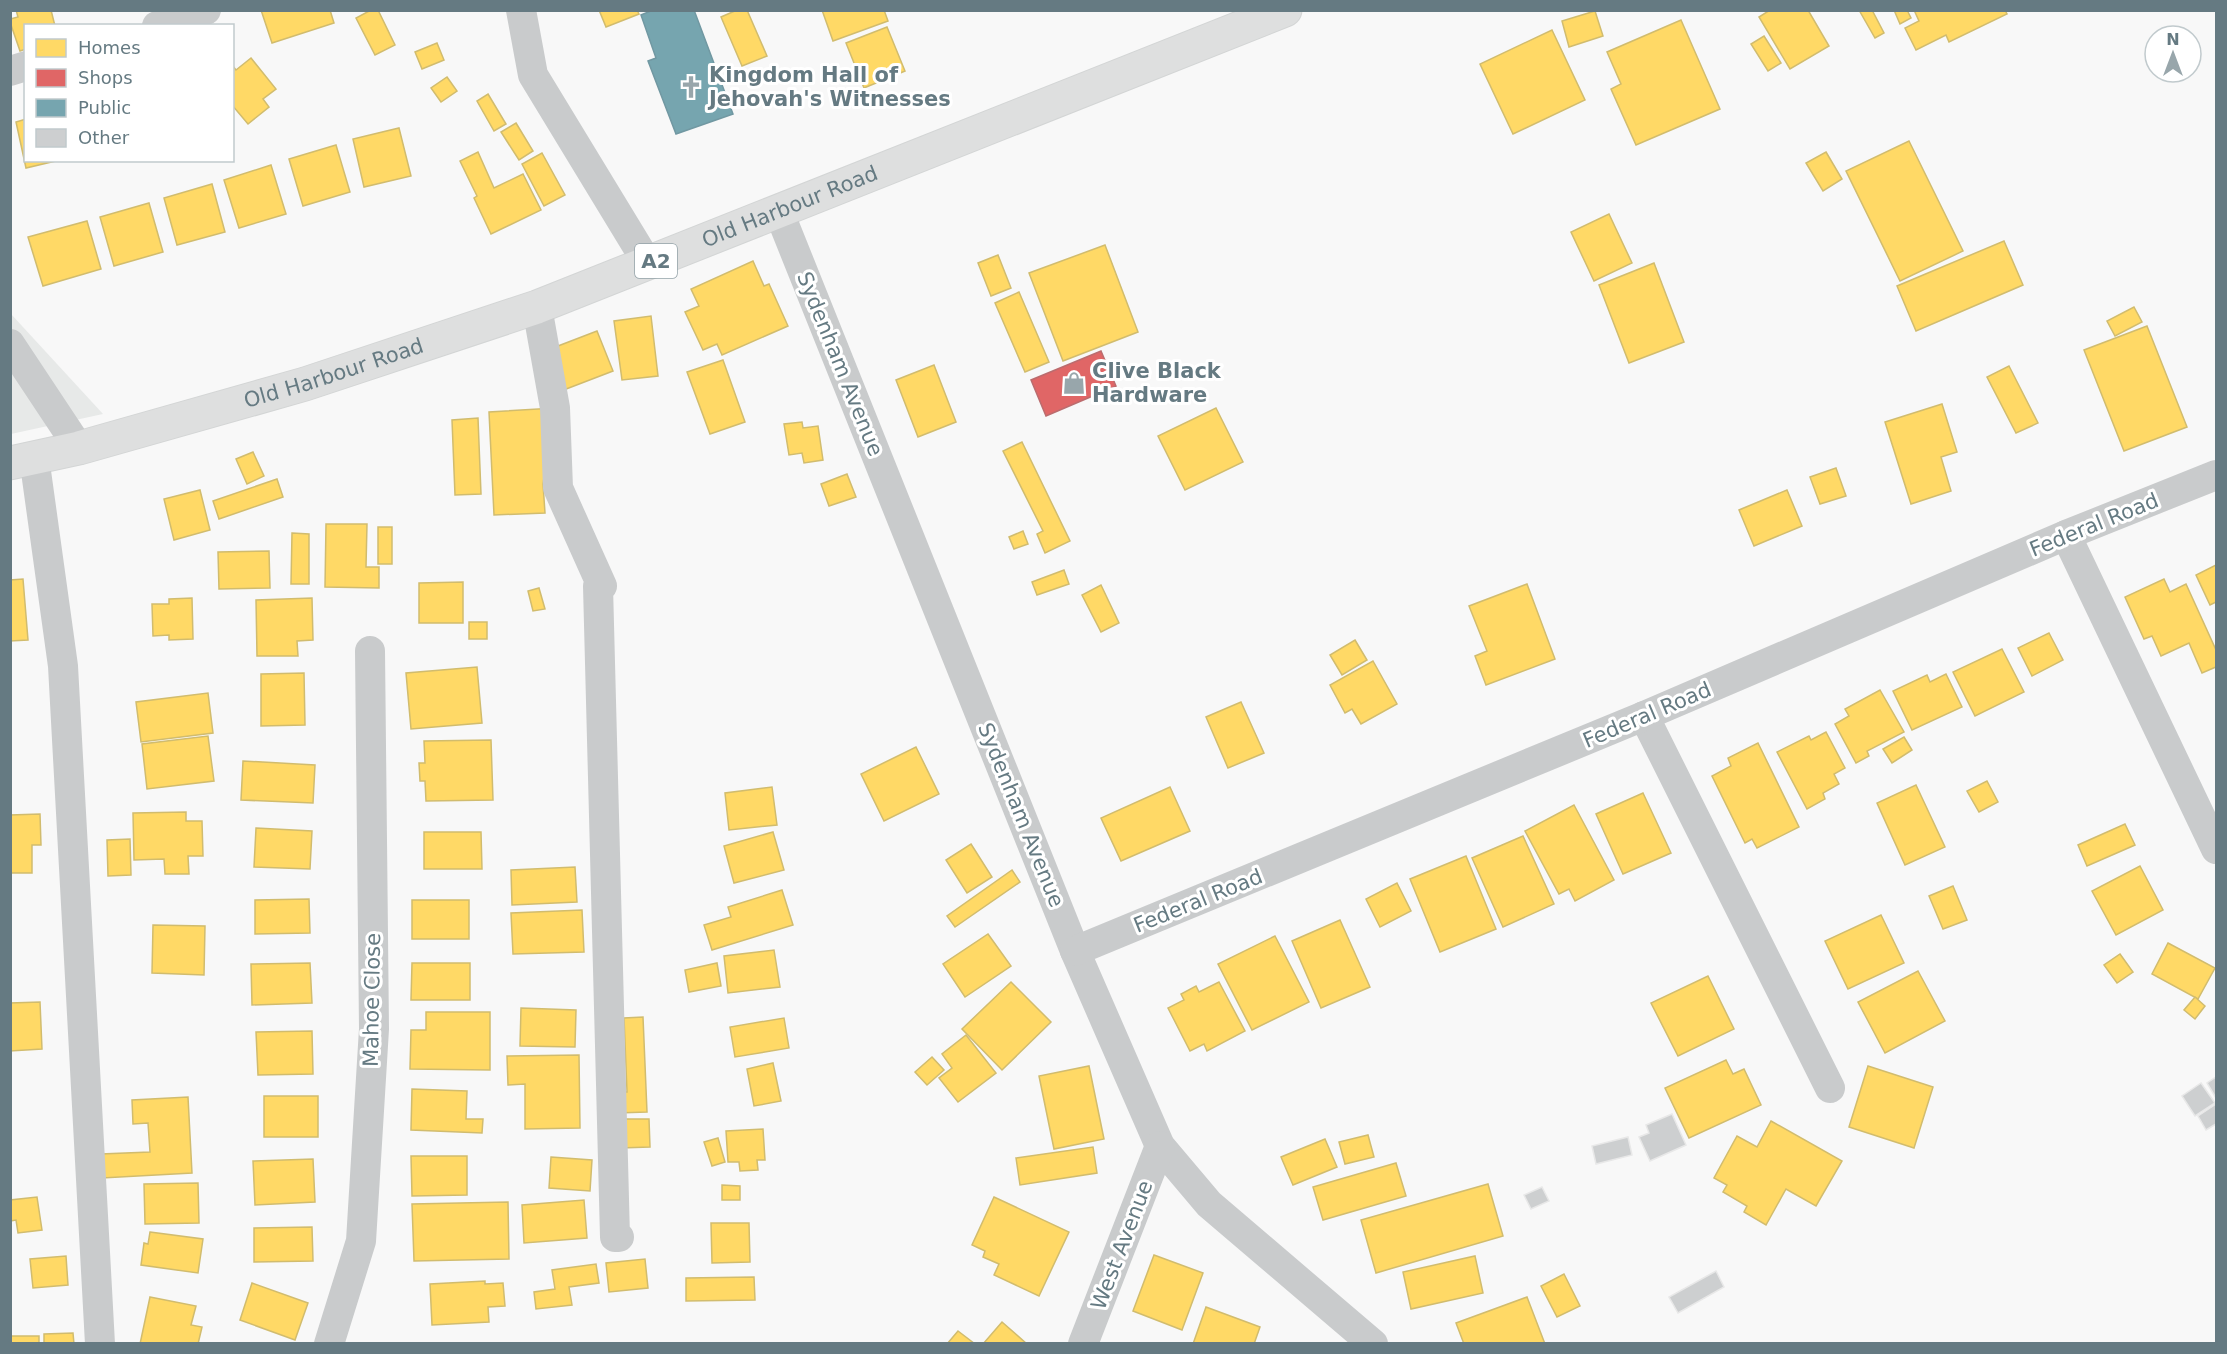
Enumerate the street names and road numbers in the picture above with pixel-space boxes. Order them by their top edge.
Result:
street label: Old Harbour Road [698,161,881,252]
road number: A2 [635,244,677,278]
street label: Sydenham Avenue [792,268,888,460]
street label: Old Harbour Road [241,334,427,413]
street label: Federal Road [2026,488,2162,562]
street label: Federal Road [1579,677,1715,753]
street label: Sydenham Avenue [973,719,1069,911]
street label: Federal Road [1130,864,1266,938]
street label: Mahoe Close [359,933,385,1067]
street label: West Avenue [1086,1177,1158,1313]

